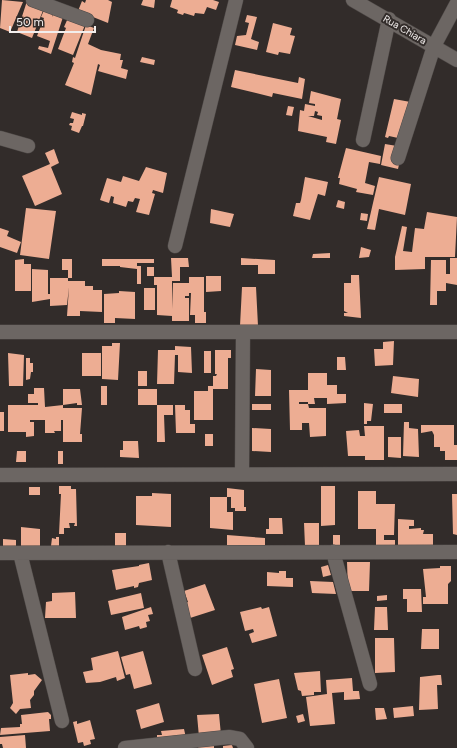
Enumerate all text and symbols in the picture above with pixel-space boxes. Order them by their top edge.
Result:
scale bar [10,8,95,34]
street label: Rua Chiara [381,12,429,47]
text: 50 m [16,15,44,29]

